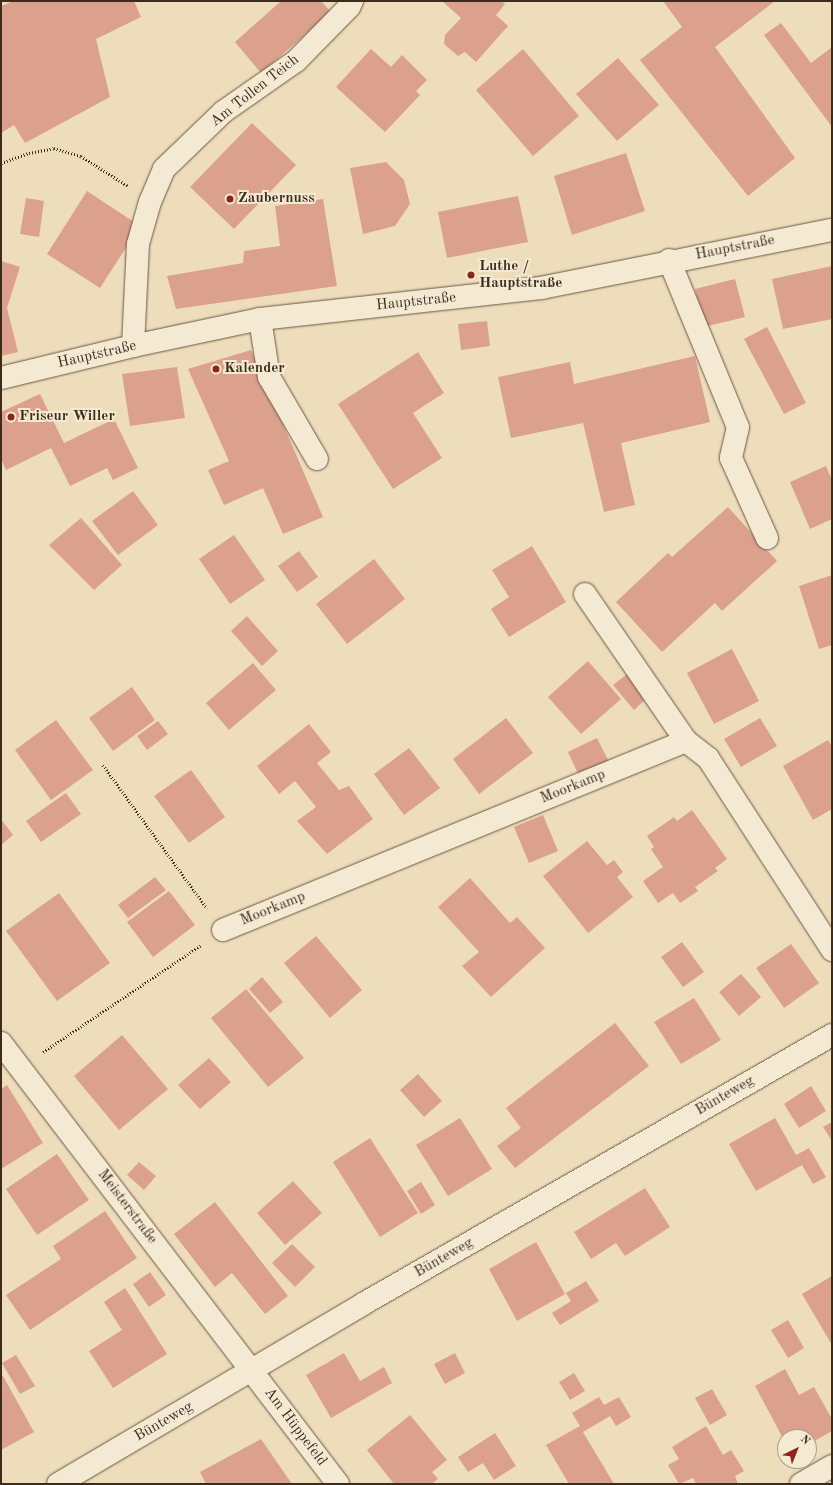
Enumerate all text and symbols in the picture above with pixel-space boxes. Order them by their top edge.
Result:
street label: Am Tollen Teich [207,51,303,131]
place label: Zaubernuss [238,190,315,208]
marker: Zaubernuss [225,194,235,204]
street label: Hauptstraße [694,231,776,265]
place label: Luthe / Hauptstraße [479,257,562,292]
marker: Luthe / Hauptstraße [466,270,476,280]
street label: Hauptstraße [375,289,457,315]
street label: Hauptstraße [56,337,138,373]
place label: Kalender [224,360,285,378]
marker: Kalender [211,364,221,374]
place label: Friseur Willer [19,408,115,426]
marker: Friseur Willer [6,412,16,422]
street label: Moorkamp [538,766,608,808]
street label: Moorkamp [238,888,308,930]
street label: Bünteweg [693,1072,757,1120]
street label: Meisterstraße [93,1166,161,1248]
street label: Bünteweg [412,1234,476,1282]
street label: Am Hüppefeld [260,1384,330,1470]
street label: Bünteweg [132,1398,196,1446]
north arrow [777,1429,817,1469]
text: N [798,1434,812,1447]

